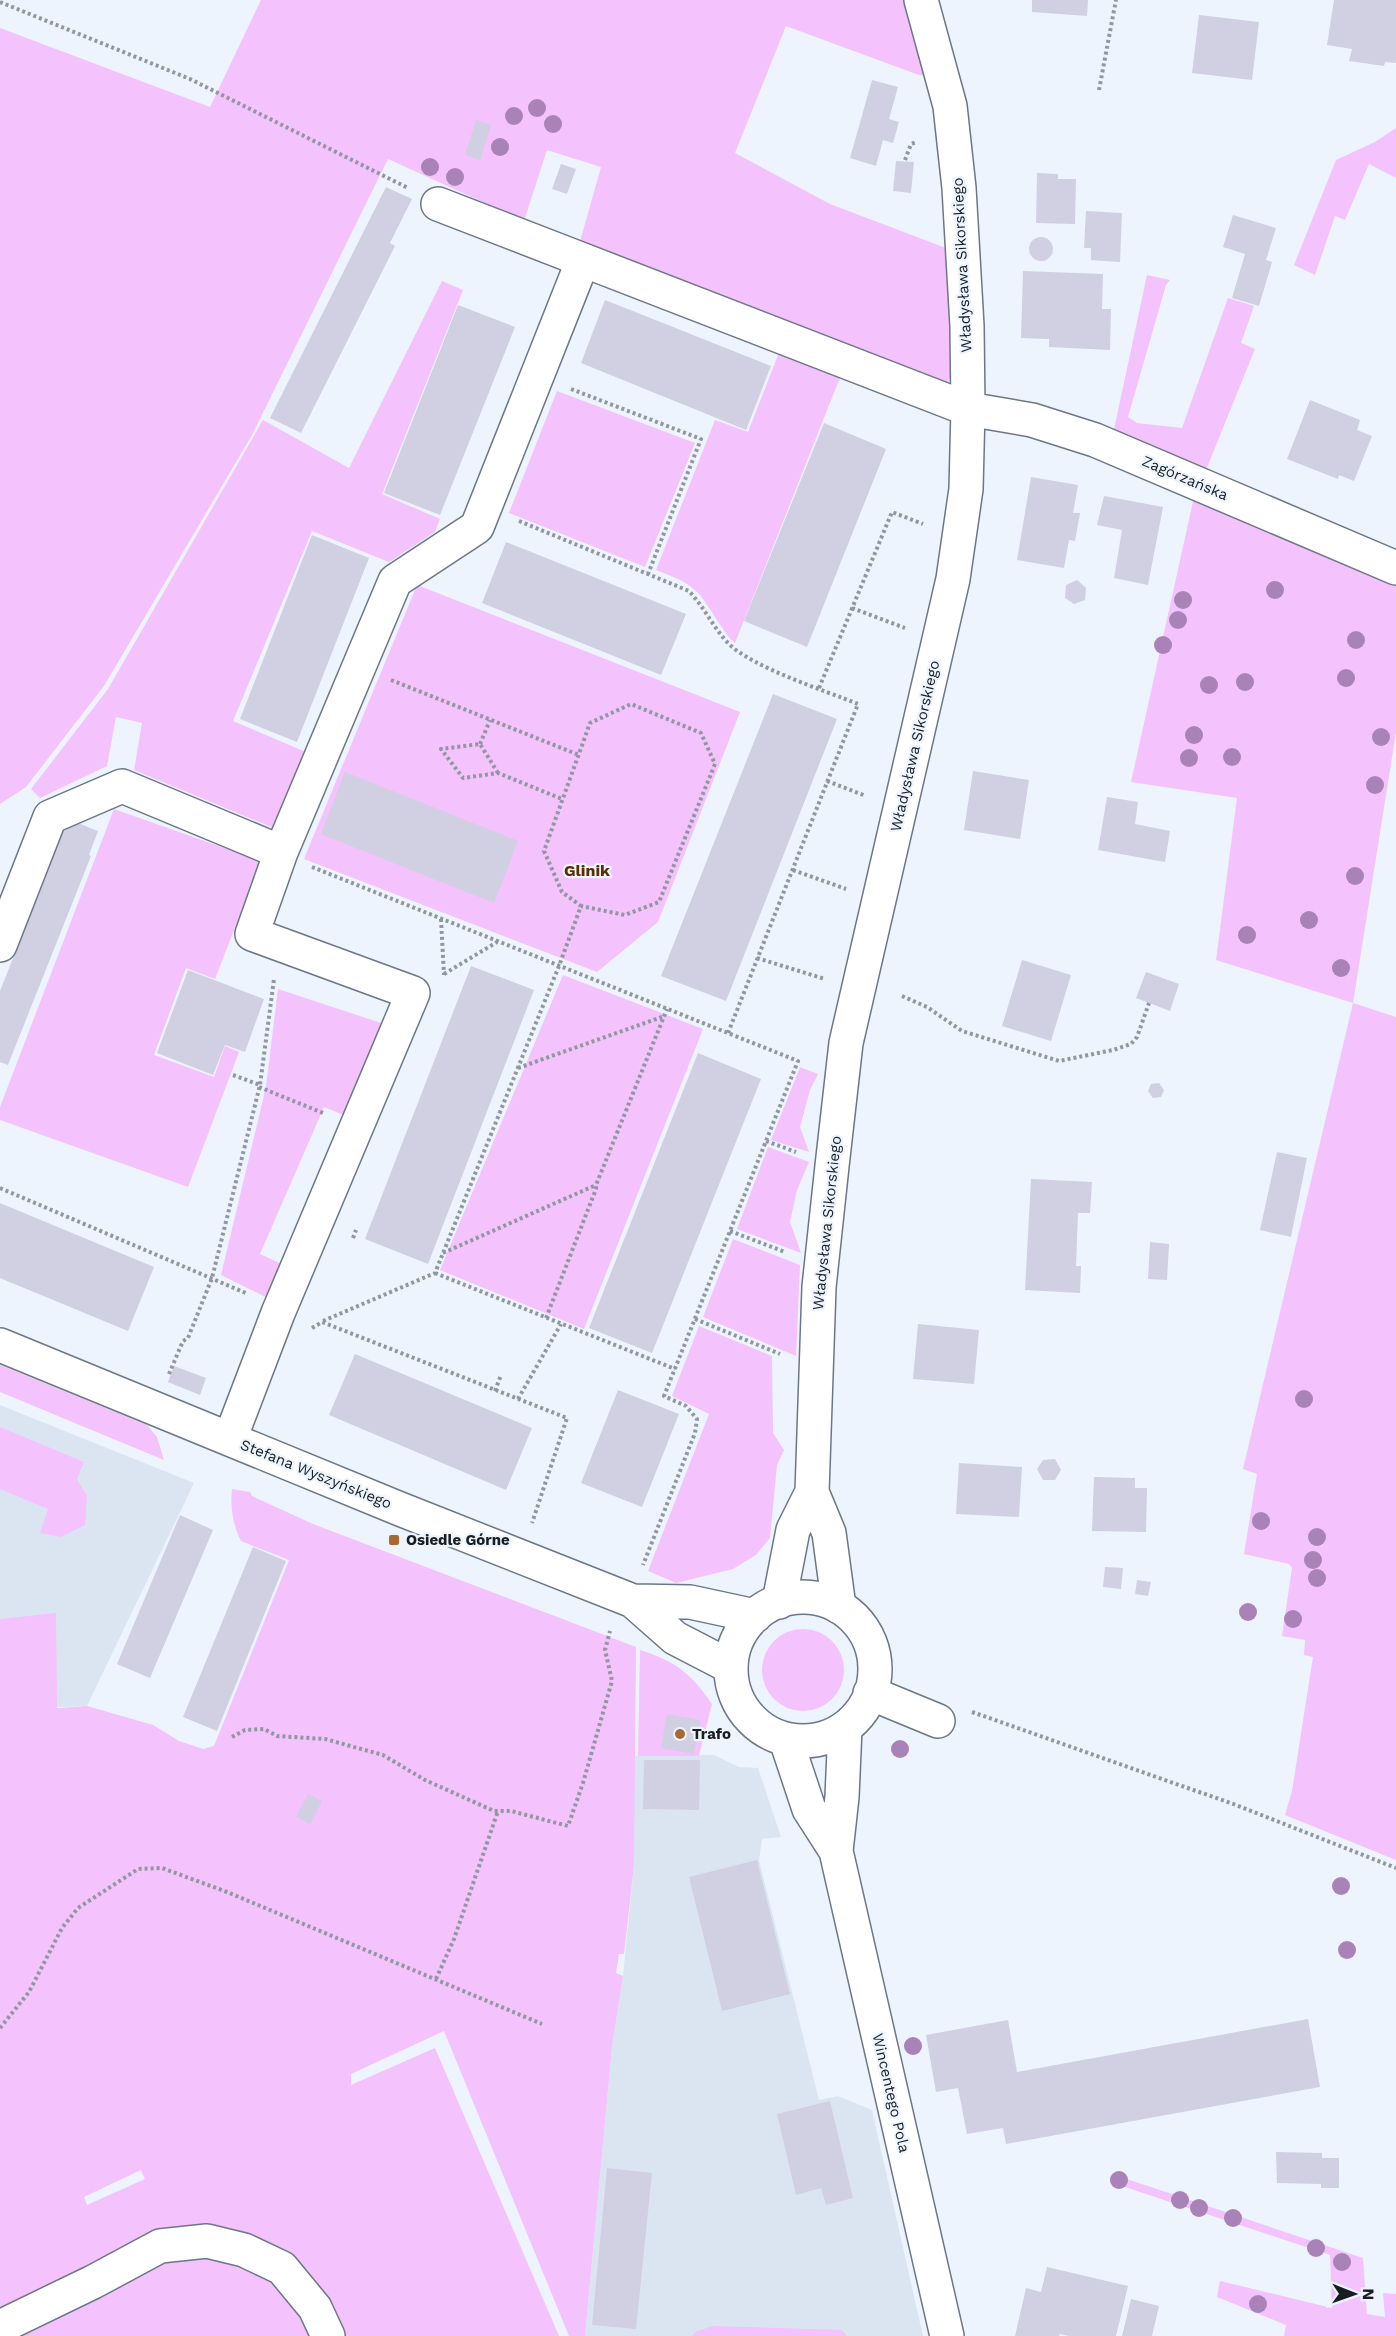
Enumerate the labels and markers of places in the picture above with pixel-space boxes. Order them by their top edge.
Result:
place label: Osiedle Górne [406,1531,510,1549]
marker: Osiedle Górne [387,1533,401,1547]
place label: Trafo [692,1725,731,1743]
marker: Trafo [673,1727,687,1741]

